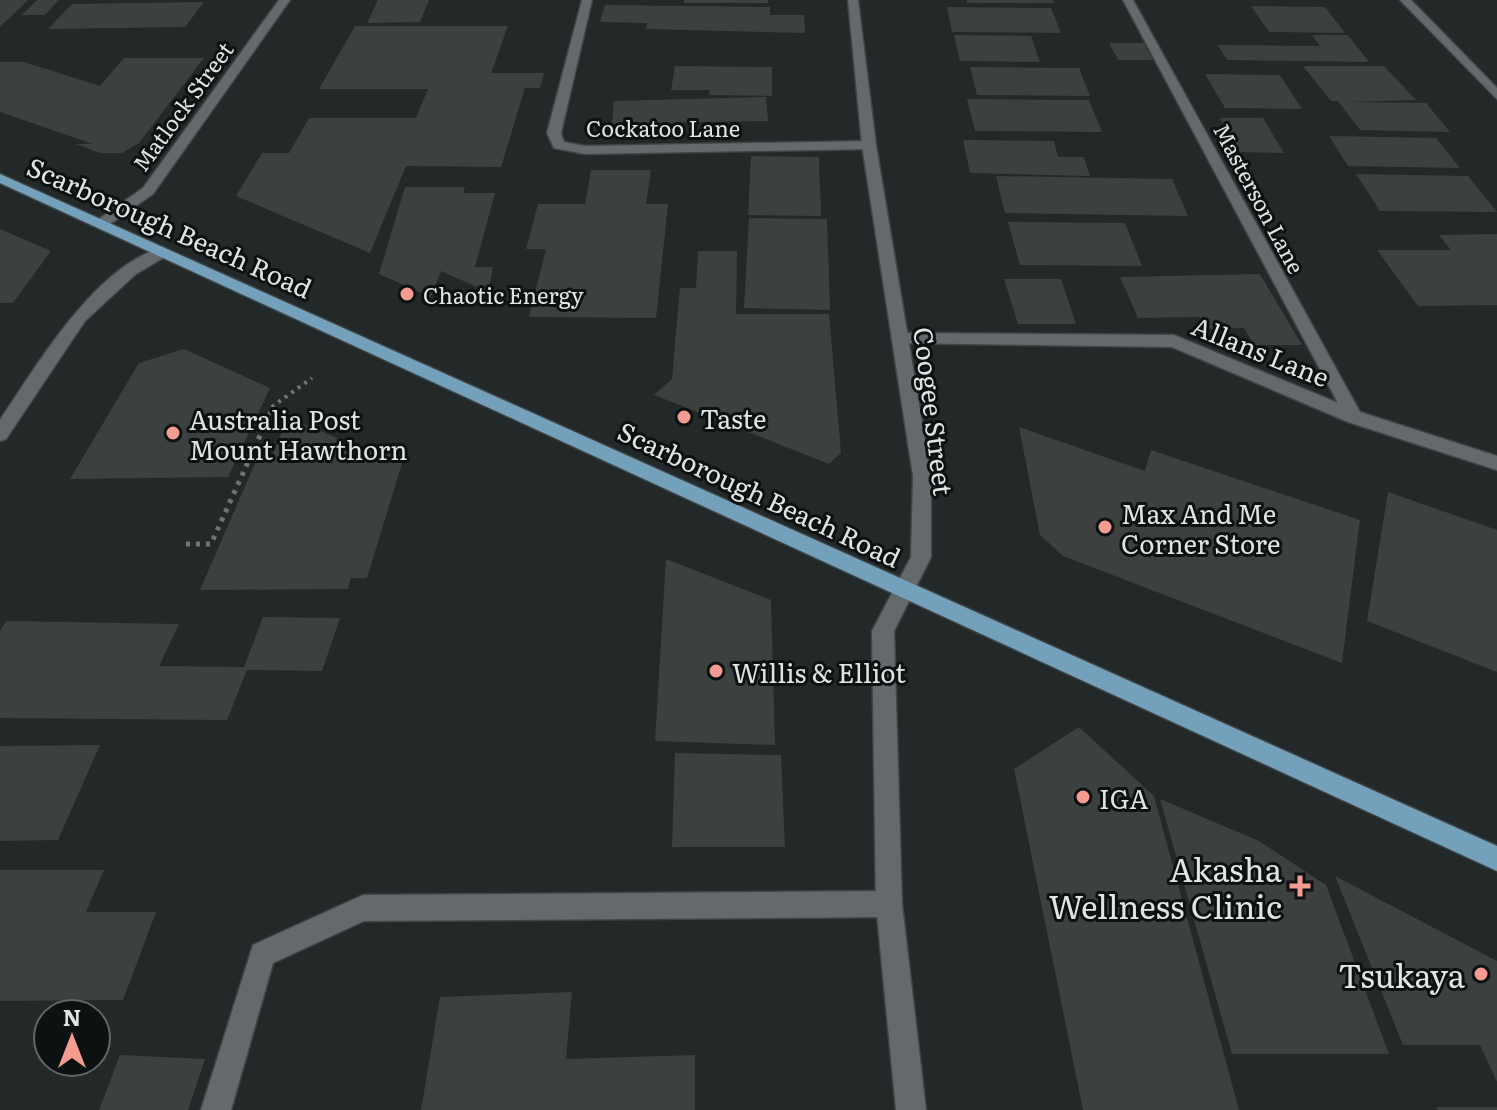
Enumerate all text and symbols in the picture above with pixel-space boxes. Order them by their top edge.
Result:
street label: Matlock Street [124,34,240,178]
street label: Cockatoo Lane [586,111,740,144]
street label: Masterson Lane [1206,117,1314,279]
street label: Scarborough Beach Road [21,146,319,306]
place label: Chaotic Energy [423,278,584,311]
marker: Chaotic Energy [398,285,416,303]
street label: Allans Lane [1186,305,1336,395]
street label: Coogee Street [905,325,965,498]
place label: Taste [700,398,766,437]
place label: Australia Post Mount Hawthorn [189,399,408,468]
marker: Taste [675,408,693,426]
street label: Scarborough Beach Road [612,410,908,576]
marker: Australia Post Mount Hawthorn [164,424,182,442]
place label: Max And Me Corner Store [1121,493,1280,562]
marker: Max And Me Corner Store [1096,518,1114,536]
place label: Willis & Elliot [732,652,906,691]
marker: Willis & Elliot [707,662,725,680]
place label: IGA [1099,778,1148,817]
marker: IGA [1074,788,1092,806]
place label: Akasha Wellness Clinic [1049,844,1283,929]
marker: Akasha Wellness Clinic [1289,875,1311,897]
place label: Tsukaya [1338,950,1466,998]
marker: Tsukaya [1472,965,1490,983]
north arrow [32,998,112,1078]
text: N [63,1000,81,1033]

